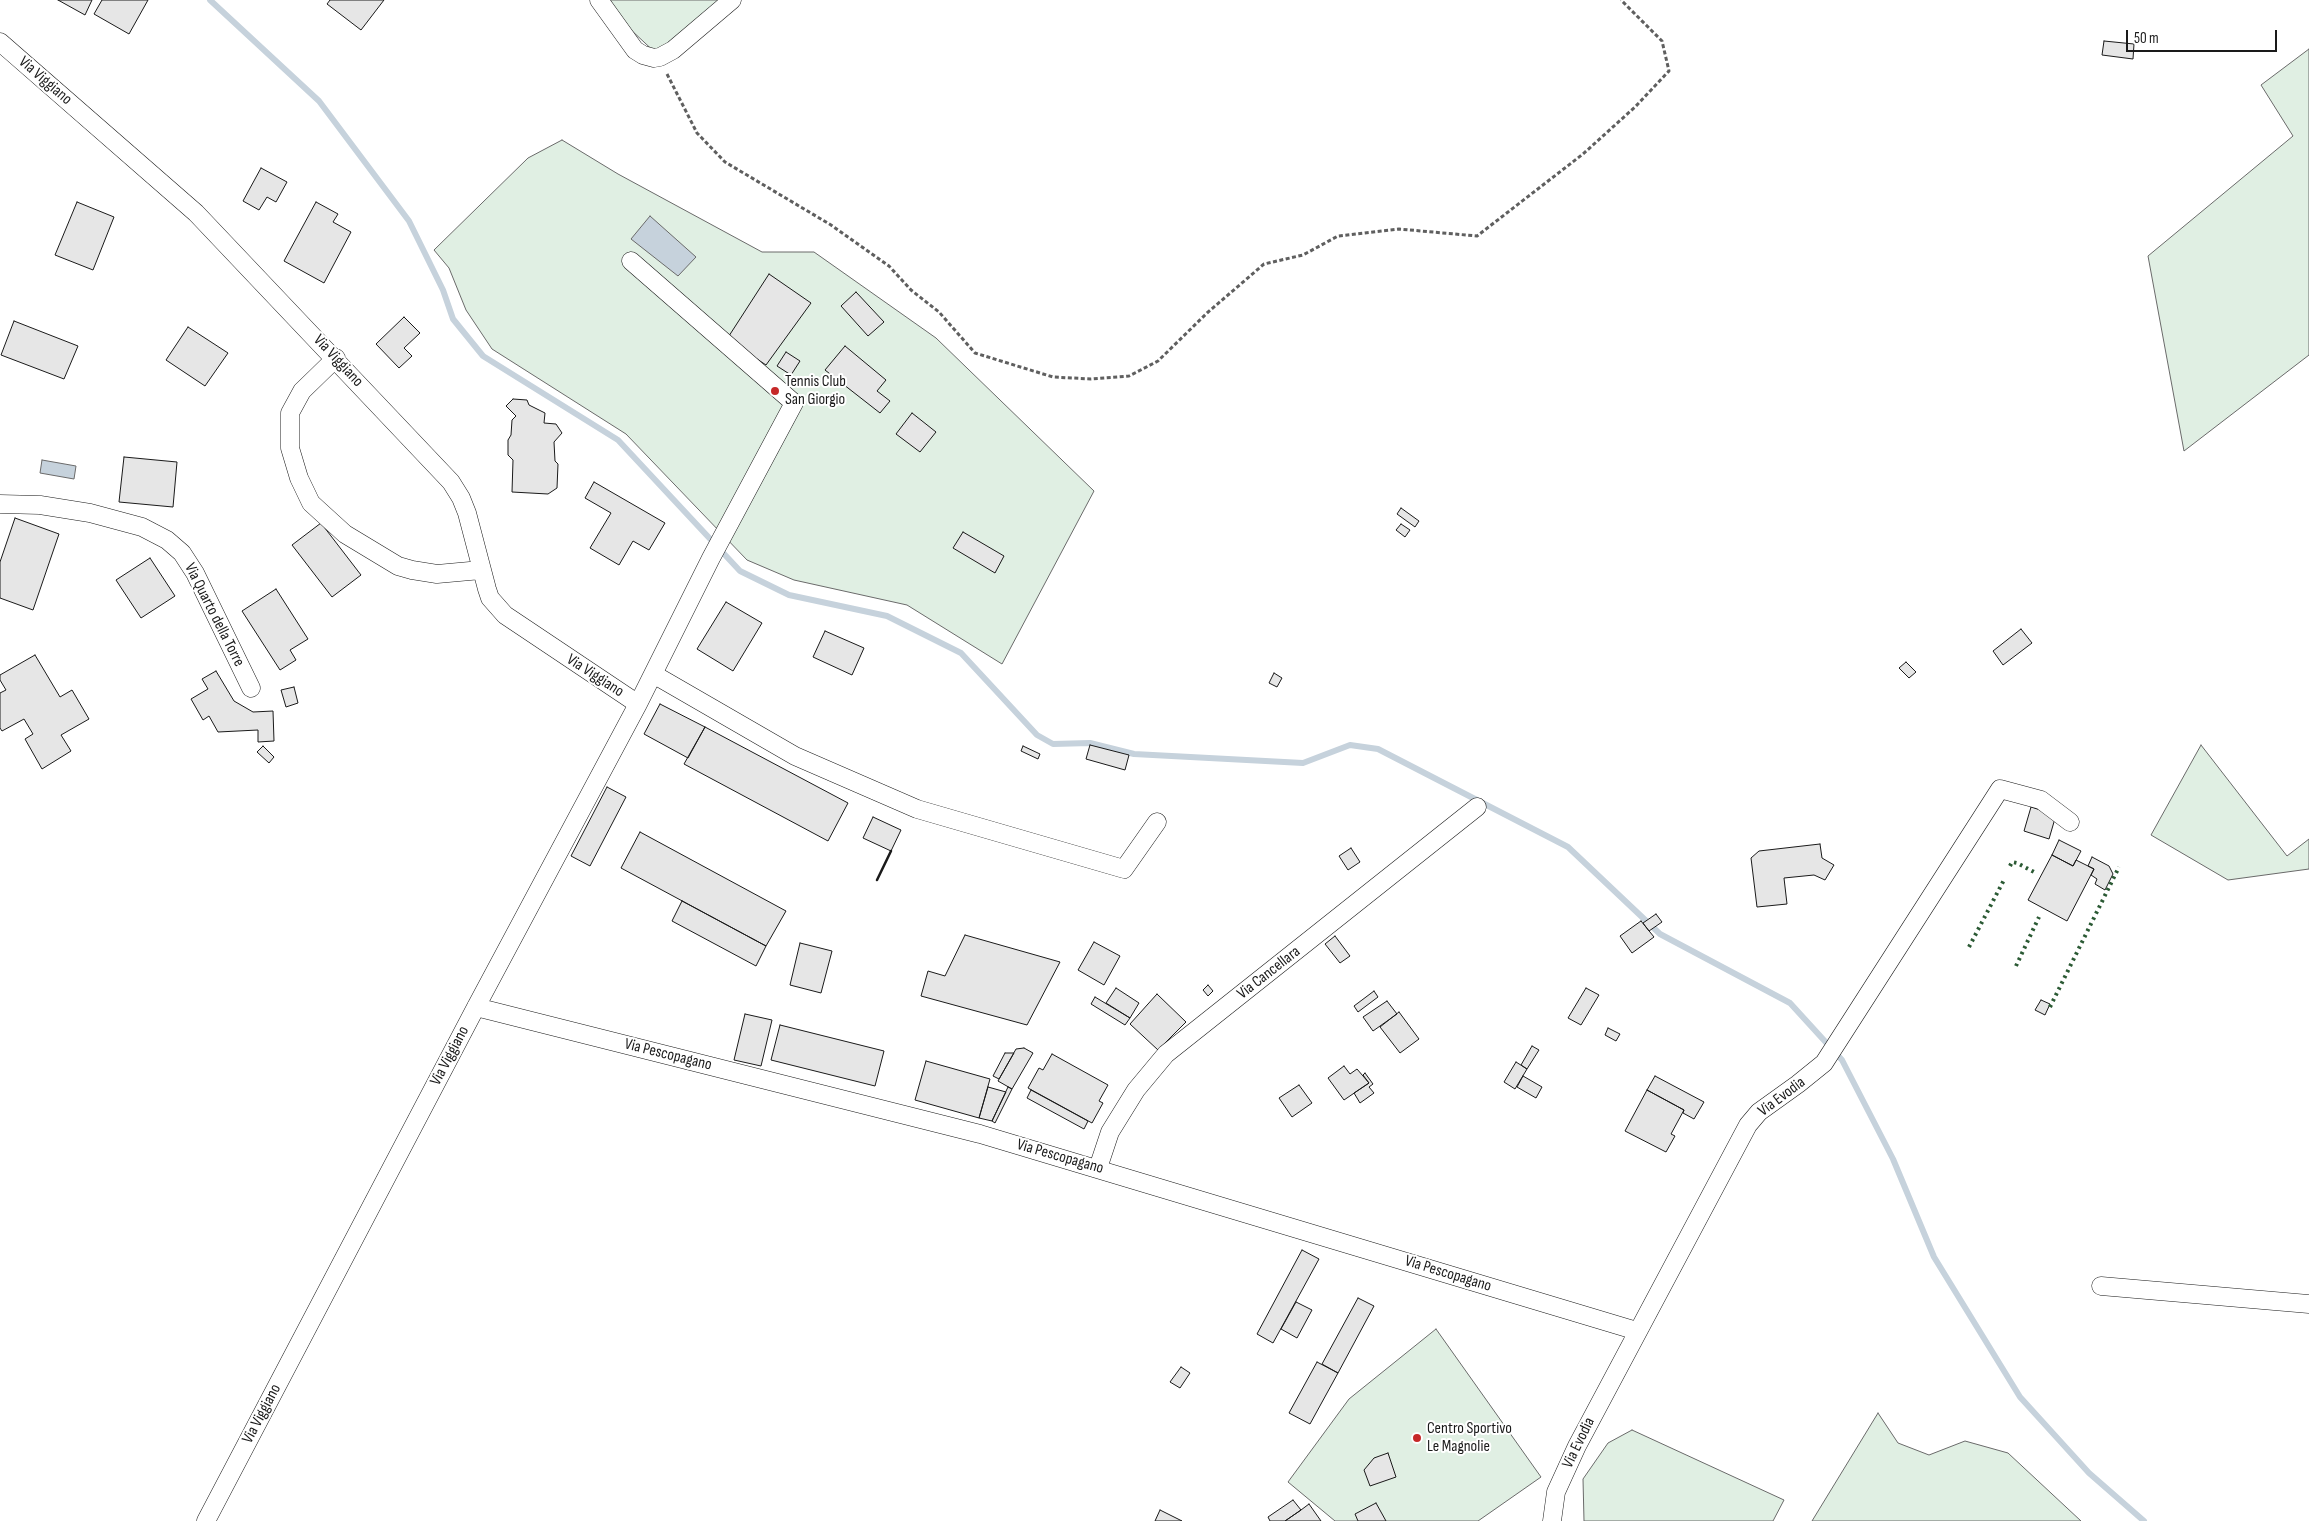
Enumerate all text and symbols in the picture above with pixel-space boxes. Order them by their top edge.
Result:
scale bar [2129,20,2280,52]
text: 50 m [2134,29,2159,48]
street label: Via Viggiano [14,53,76,109]
street label: Via Viggiano [309,331,367,391]
place label: Tennis Club San Giorgio [785,372,846,410]
marker: Tennis Club San Giorgio [769,385,781,397]
street label: Via Quarto della Torre [180,560,248,670]
street label: Via Viggiano [563,650,627,702]
street label: Via Cancellara [1234,942,1304,1004]
street label: Via Viggiano [426,1023,474,1089]
street label: Via Pescopagano [622,1035,714,1075]
street label: Via Evodia [1755,1073,1809,1121]
street label: Via Pescopagano [1014,1135,1106,1179]
street label: Via Pescopagano [1402,1252,1494,1296]
street label: Via Viggiano [238,1381,286,1447]
street label: Via Evodia [1559,1415,1599,1471]
place label: Centro Sportivo Le Magnolie [1427,1419,1512,1457]
marker: Centro Sportivo Le Magnolie [1411,1432,1423,1444]

